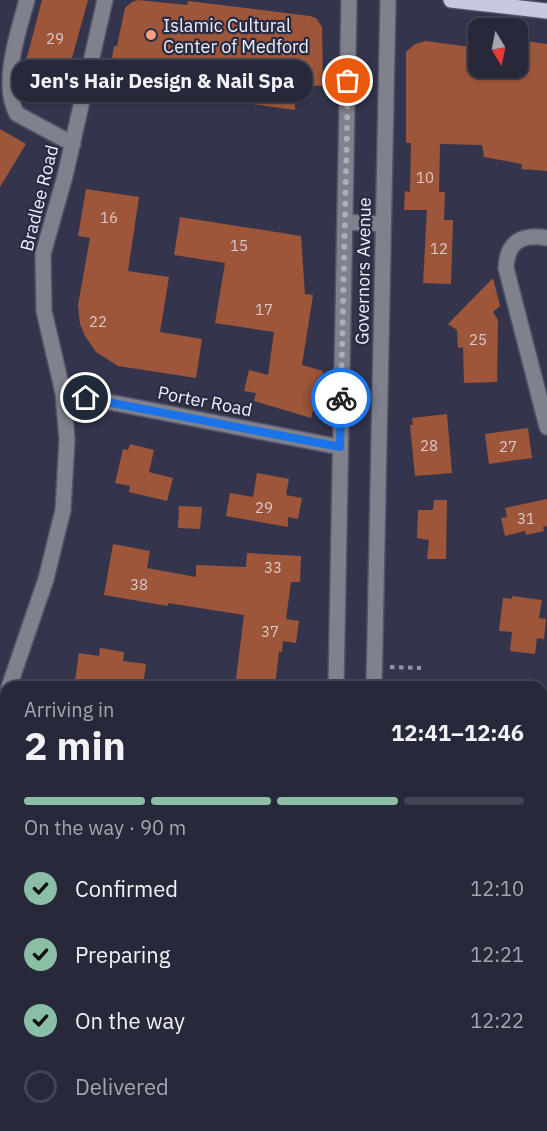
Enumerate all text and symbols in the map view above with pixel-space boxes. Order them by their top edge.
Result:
place label: Islamic Cultural Center of Medford [163,14,309,58]
north arrow [468,18,528,78]
map controls [468,18,528,78]
marker: Islamic Cultural Center of Medford [144,28,158,42]
house number: 29 [46,29,64,48]
pin [322,55,373,106]
callout: Jen's Hair Design & Nail Spa [12,60,312,102]
icon: bag [331,64,364,97]
text: Jen's Hair Design & Nail Spa [30,67,294,94]
street label: Bradlee Road [15,143,63,253]
house number: 10 [416,168,434,187]
street label: Governors Avenue [350,197,376,345]
house number: 16 [100,208,118,227]
house number: 15 [230,236,248,255]
house number: 12 [430,239,448,258]
house number: 17 [255,300,273,319]
house number: 22 [89,312,107,331]
house number: 25 [469,330,487,349]
courier [311,368,371,428]
pin [60,372,111,423]
icon: home [69,381,102,414]
street label: Porter Road [156,381,254,421]
icon: bike [325,382,358,415]
house number: 28 [420,436,438,455]
house number: 27 [499,437,517,456]
house number: 29 [255,498,273,517]
house number: 31 [517,509,535,528]
house number: 33 [264,558,282,577]
house number: 38 [130,575,148,594]
house number: 37 [261,622,279,641]
text: Arriving in [24,696,114,723]
text: 12:41–12:46 [391,718,524,747]
text: 2 min [24,720,126,771]
text: On the way · 90 m [24,814,186,841]
icon: check [24,872,57,905]
text: Confirmed [75,874,178,903]
text: 12:10 [470,875,524,902]
icon: check [24,938,57,971]
text: Preparing [75,940,170,969]
text: 12:21 [470,941,524,968]
icon: check [24,1004,57,1037]
text: On the way [75,1006,185,1035]
text: 12:22 [470,1007,524,1034]
text: Delivered [75,1072,169,1101]

